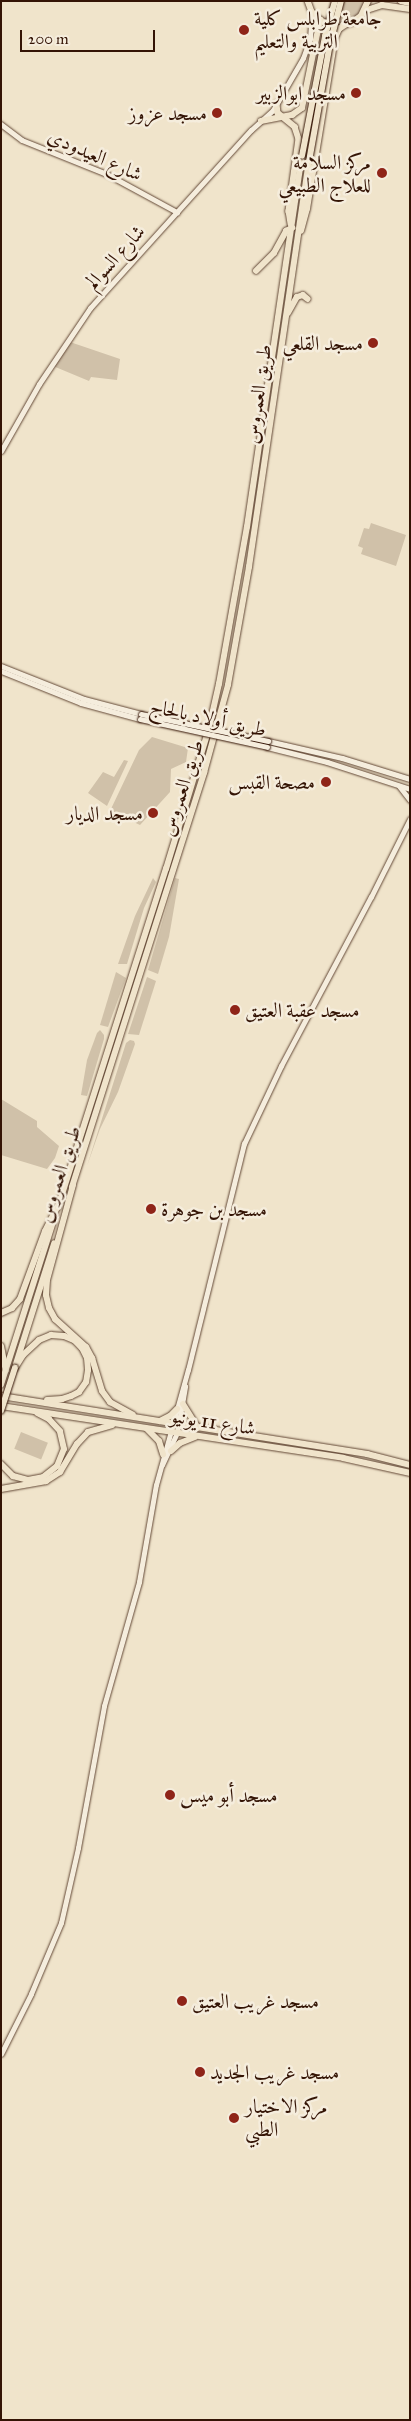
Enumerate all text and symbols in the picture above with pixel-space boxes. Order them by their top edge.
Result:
place label: جامعة طرابلس كلية التربية والتعليم [254,6,382,53]
scale bar [22,20,158,52]
marker: جامعة طرابلس كلية التربية والتعليم [238,24,250,36]
text: 200 m [28,30,69,48]
place label: مسجد ابوالزبير [256,81,346,105]
marker: مسجد ابوالزبير [350,87,362,99]
place label: مسجد عزوز [128,101,207,125]
marker: مسجد عزوز [211,107,223,119]
street label: شارع العيدودي [44,124,146,186]
place label: مركز السلامة للعلاج الطبيعي [279,150,371,197]
marker: مركز السلامة للعلاج الطبيعي [375,166,389,180]
street label: شارع السوالم [80,220,150,294]
place label: مسجد القلعي [282,331,363,355]
marker: مسجد القلعي [367,337,379,349]
street label: طريق العمروس [239,343,277,445]
street label: طريق أولاد بالحاج [148,694,268,742]
street label: طريق العمروس [155,737,209,839]
place label: مصحة القبس [228,770,315,794]
marker: مصحة القبس [319,775,333,789]
place label: مسجد الديار [66,801,143,825]
marker: مسجد الديار [147,807,159,819]
place label: مسجد عقبة العتيق [245,998,359,1022]
marker: مسجد عقبة العتيق [229,1004,241,1016]
street label: طريق العمروس [32,1123,86,1225]
place label: مسجد بن جوهرة [161,1197,267,1221]
marker: مسجد بن جوهرة [145,1203,157,1215]
street label: شارع 11 يونيو [169,1403,257,1441]
place label: مسجد أبو ميس [180,1783,277,1807]
marker: مسجد أبو ميس [164,1789,176,1801]
place label: مسجد غريب العتيق [192,1989,319,2013]
marker: مسجد غريب العتيق [176,1995,188,2007]
place label: مسجد غريب الجديد [210,2060,339,2084]
marker: مسجد غريب الجديد [194,2066,206,2078]
place label: مركز الاختيار الطبي [245,2094,327,2141]
marker: مركز الاختيار الطبي [227,2111,241,2125]

